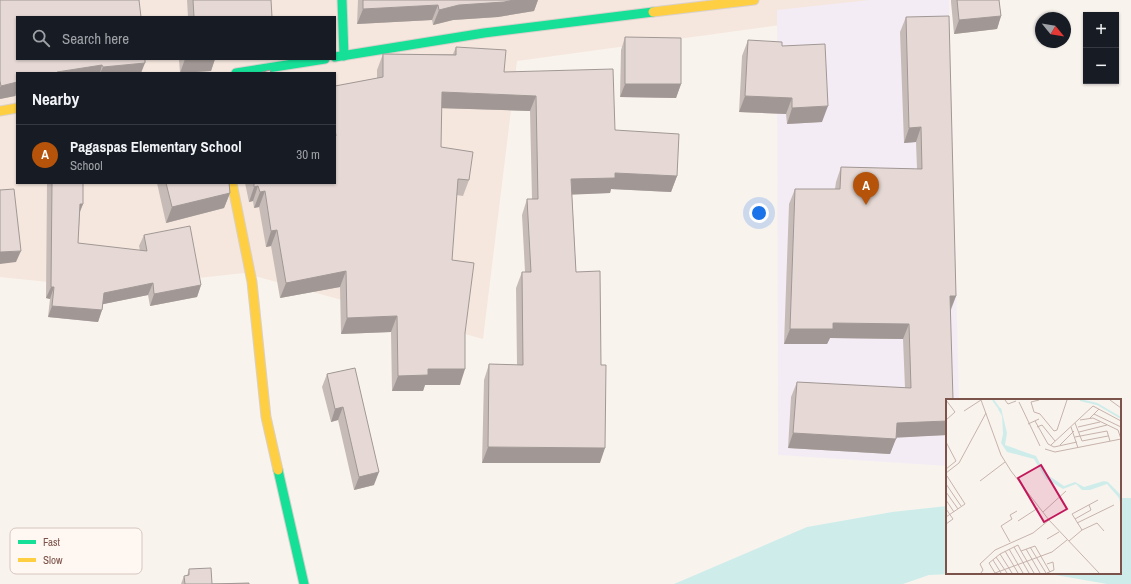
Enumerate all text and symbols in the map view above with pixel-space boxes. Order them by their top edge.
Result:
north arrow [1035,12,1071,48]
map controls [1083,12,1119,84]
button: + [1083,12,1119,48]
search box [16,16,336,60]
icon: search [30,27,52,49]
text: Search here [62,28,129,49]
button: − [1083,48,1119,84]
text: Nearby [32,87,79,110]
text: Pagaspas Elementary School [70,136,242,157]
text: A [41,146,49,163]
text: 30 m [296,146,320,163]
text: School [70,157,103,174]
pin: A [853,172,879,205]
your location [749,203,769,223]
inset map [946,399,1121,574]
legend [10,528,142,574]
text: Fast [43,535,61,549]
text: Slow [43,553,63,567]

